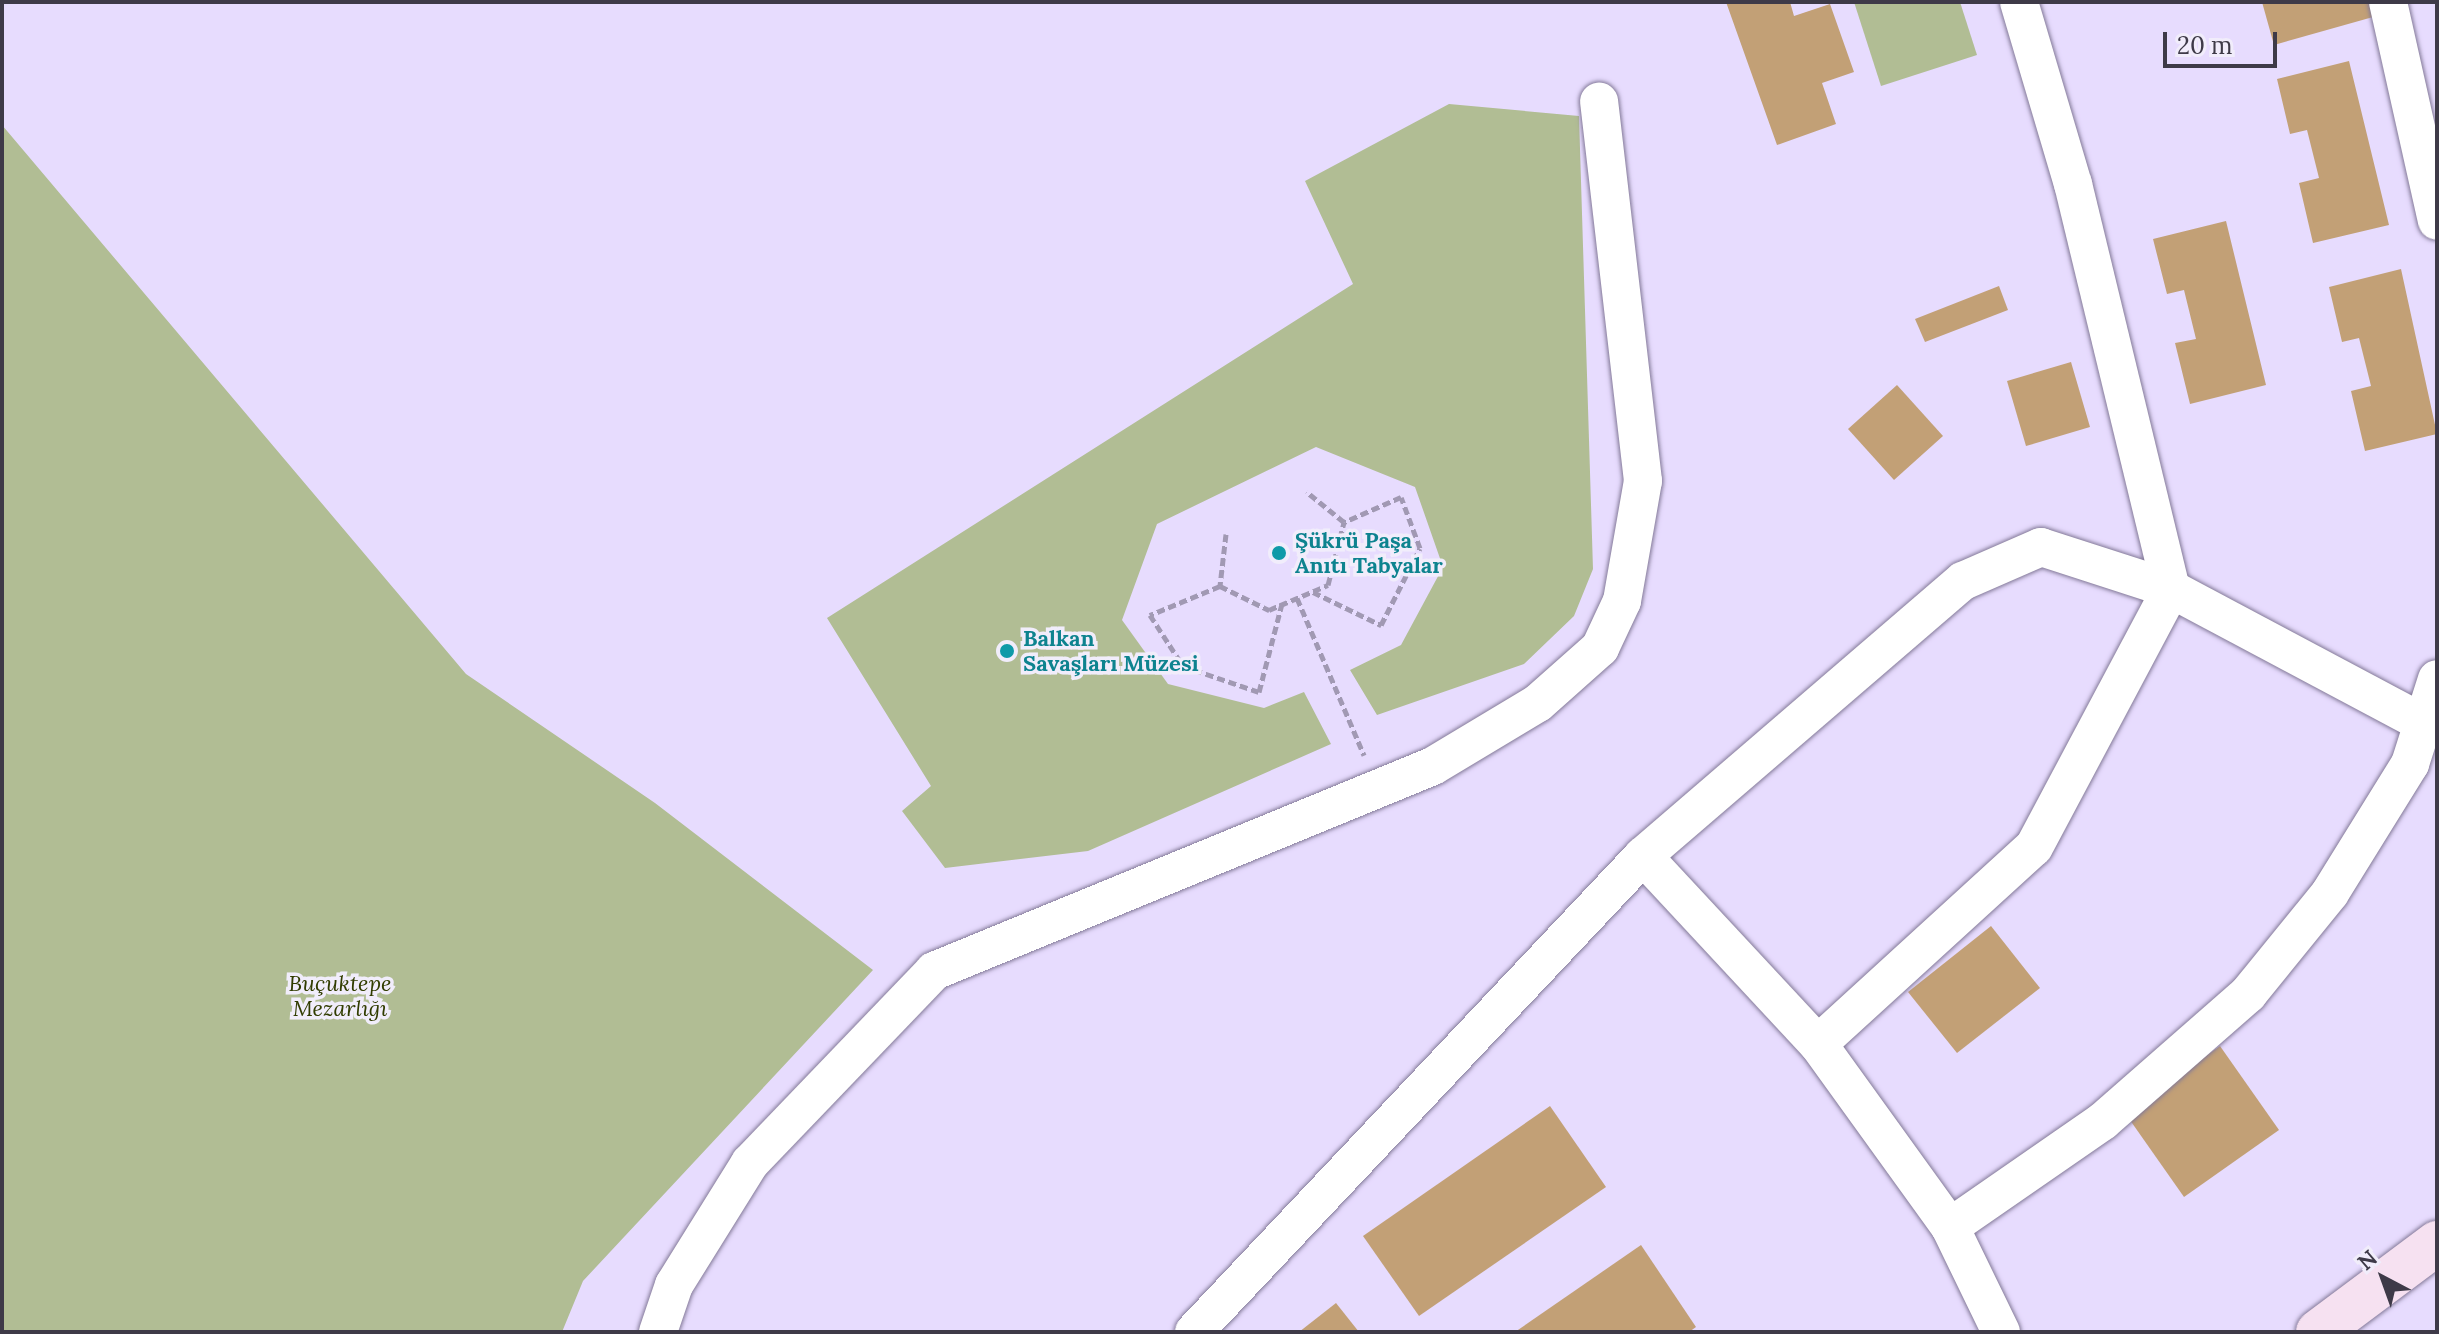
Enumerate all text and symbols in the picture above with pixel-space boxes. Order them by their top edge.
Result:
scale bar [2167,16,2281,66]
text: 20 m [2177,30,2233,61]
place label: Şükrü Paşa Anıtı Tabyalar [1295,527,1443,578]
marker: Şükrü Paşa Anıtı Tabyalar [1270,544,1288,562]
place label: Balkan Savaşları Müzesi [1023,625,1199,676]
marker: Balkan Savaşları Müzesi [998,642,1016,660]
park label: Buçuktepe Mezarlığı [288,970,392,1022]
north arrow [2343,1238,2423,1318]
text: N [2352,1244,2383,1276]

